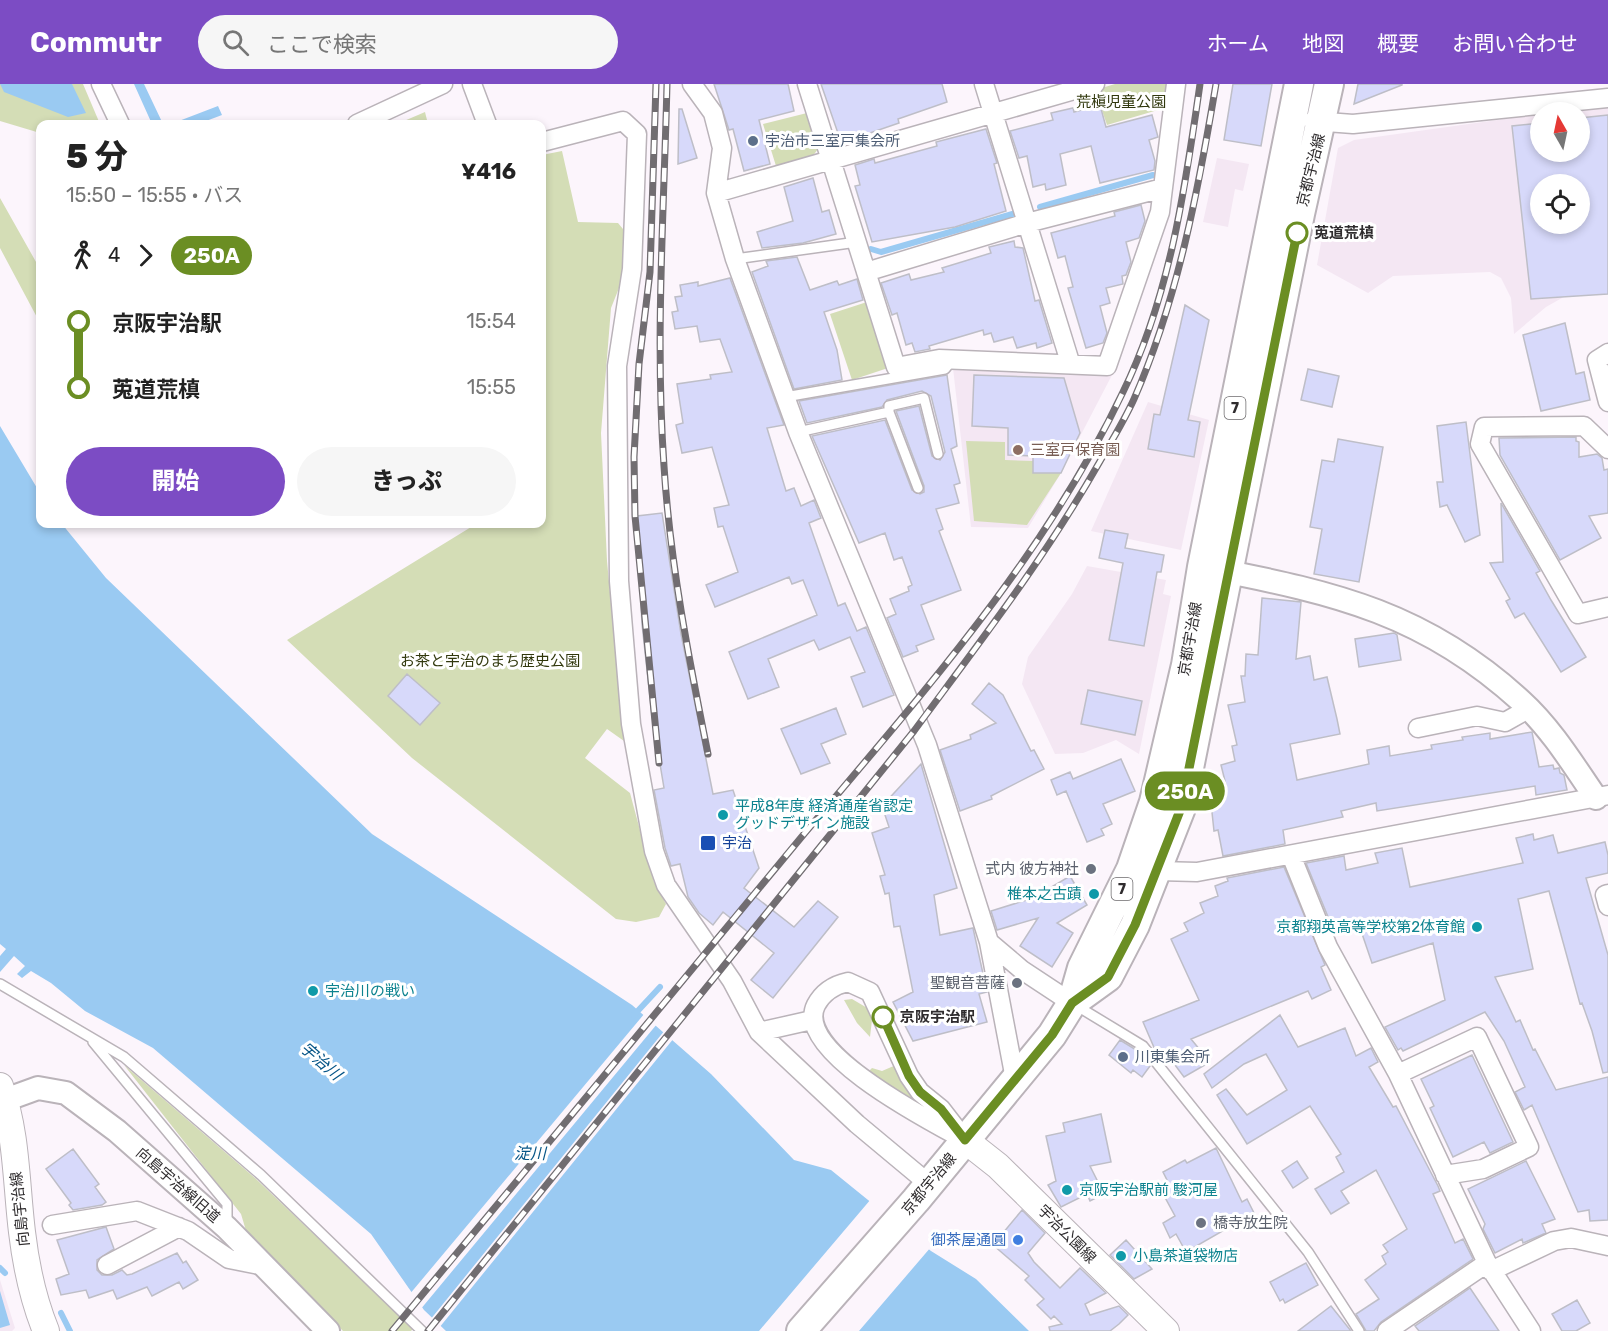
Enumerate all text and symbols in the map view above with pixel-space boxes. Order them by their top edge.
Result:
search box [198,15,618,69]
text: Commutr [30,26,162,59]
icon: search [219,26,252,59]
text: ここで検索 [267,31,377,58]
text: ホーム [1207,31,1269,56]
text: 地図 [1302,31,1344,56]
text: 概要 [1377,31,1419,56]
text: お問い合わせ [1452,31,1578,56]
park label: 荒槇児童公園 [1076,93,1166,111]
north arrow [1530,102,1590,162]
map controls [1530,102,1590,234]
street label: 京都宇治線 [1293,131,1329,209]
place label: 宇治市三室戸集会所 [765,132,900,150]
marker: 宇治市三室戸集会所 [746,134,760,148]
text: 5 分 [66,137,128,176]
text: ¥416 [461,158,516,185]
button: locate [1530,174,1590,234]
text: 15:50 – 15:55 · バス [66,183,243,207]
marker: 莵道荒槙 [1286,222,1308,244]
place label: 莵道荒槙 [1314,224,1374,242]
icon: walk [66,239,99,272]
icon: forward [129,239,162,272]
text: 4 [108,243,120,267]
text: 250A [183,243,240,268]
text: 15:54 [466,309,516,333]
text: 京阪宇治駅 [112,310,222,337]
text: 15:55 [467,375,516,399]
text: 莵道荒槙 [112,376,200,403]
road number: 7 [1224,397,1246,419]
place label: 三室戸保育園 [1030,441,1120,459]
marker: 三室戸保育園 [1011,443,1025,457]
button: 開始 [66,447,285,516]
button: きっぷ [297,447,516,516]
street label: 京都宇治線 [1175,600,1205,678]
park label: お茶と宇治のまち歴史公園 [400,652,580,670]
line badge: 250A [1143,772,1227,810]
text: 250A [1157,779,1213,804]
place label: 平成8年度 経済通産省認定 グッドデザイン施設 [735,797,913,832]
marker: 平成8年度 経済通産省認定 グッドデザイン施設 [716,808,730,822]
marker: 宇治 [699,834,717,852]
place label: 宇治 [722,834,752,852]
place label: 式内 彼方神社 [985,860,1079,878]
marker: 式内 彼方神社 [1084,862,1098,876]
road number: 7 [1112,878,1132,900]
place label: 椎本之古蹟 [1007,885,1082,903]
marker: 椎本之古蹟 [1087,887,1101,901]
place label: 京都翔英高等学校第2体育館 [1276,918,1465,936]
marker: 京都翔英高等学校第2体育館 [1470,920,1484,934]
place label: 聖観音菩薩 [930,974,1005,992]
marker: 聖観音菩薩 [1010,976,1024,990]
place label: 宇治川の戦い [325,982,415,1000]
marker: 宇治川の戦い [306,984,320,998]
marker: 京阪宇治駅 [872,1006,894,1028]
place label: 京阪宇治駅 [900,1008,975,1026]
water label: 宇治川 [297,1038,347,1085]
place label: 川東集会所 [1135,1048,1210,1066]
marker: 川東集会所 [1116,1050,1130,1064]
street label: 向島宇治線旧道 [132,1144,224,1226]
water label: 淀川 [514,1144,548,1163]
street label: 京都宇治線 [898,1149,960,1219]
street label: 向島宇治線 [7,1171,33,1247]
place label: 京阪宇治駅前 駿河屋 [1079,1181,1218,1199]
marker: 京阪宇治駅前 駿河屋 [1060,1183,1074,1197]
street label: 宇治公園線 [1034,1201,1100,1267]
place label: 橋寺放生院 [1213,1214,1288,1232]
marker: 橋寺放生院 [1194,1216,1208,1230]
place label: 御茶屋通圓 [931,1231,1006,1249]
marker: 御茶屋通圓 [1011,1233,1025,1247]
place label: 小島茶道袋物店 [1133,1247,1238,1265]
marker: 小島茶道袋物店 [1114,1249,1128,1263]

